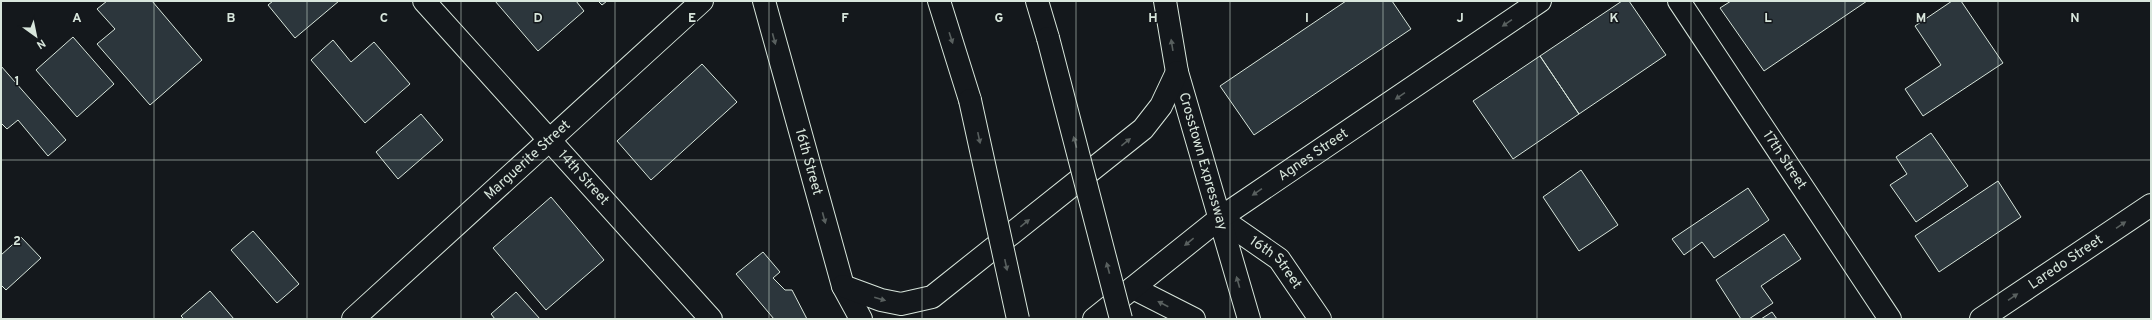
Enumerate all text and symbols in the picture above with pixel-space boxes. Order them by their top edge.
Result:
text: A [72,11,82,27]
text: B [227,11,236,27]
text: C [380,11,388,27]
text: D [533,11,543,27]
text: E [688,11,696,27]
text: F [841,11,849,27]
text: G [995,11,1004,27]
text: H [1148,11,1158,27]
text: I [1305,11,1309,27]
text: J [1456,11,1464,27]
text: K [1609,11,1619,27]
text: L [1764,11,1772,27]
text: M [1916,11,1926,27]
text: N [2070,11,2080,27]
north arrow [16,16,56,56]
one-way arrow [1502,19,1513,27]
one-way arrow [772,32,778,45]
one-way arrow [948,33,954,45]
text: N [34,36,48,52]
one-way arrow [1169,39,1175,51]
text: 1 [14,74,20,90]
street label: Crosstown Expressway [1175,90,1231,232]
one-way arrow [1394,92,1405,100]
street label: Marguerite Street [481,117,574,204]
street label: Agnes Street [1275,125,1352,185]
street label: 16th Street [791,127,826,197]
street label: 17th Street [1759,128,1810,193]
one-way arrow [976,131,982,144]
one-way arrow [1072,136,1078,148]
one-way arrow [1121,138,1132,147]
street label: 14th Street [554,147,613,209]
one-way arrow [1252,188,1263,196]
one-way arrow [821,212,827,224]
one-way arrow [1019,219,1030,228]
one-way arrow [2116,221,2126,229]
street label: Laredo Street [2025,231,2106,293]
street label: 16th Street [1246,233,1305,292]
text: 2 [13,234,21,250]
one-way arrow [1184,238,1195,247]
one-way arrow [1004,258,1010,271]
one-way arrow [1105,261,1111,273]
one-way arrow [1235,275,1241,287]
one-way arrow [2008,293,2018,301]
one-way arrow [874,296,886,302]
one-way arrow [1158,300,1169,307]

